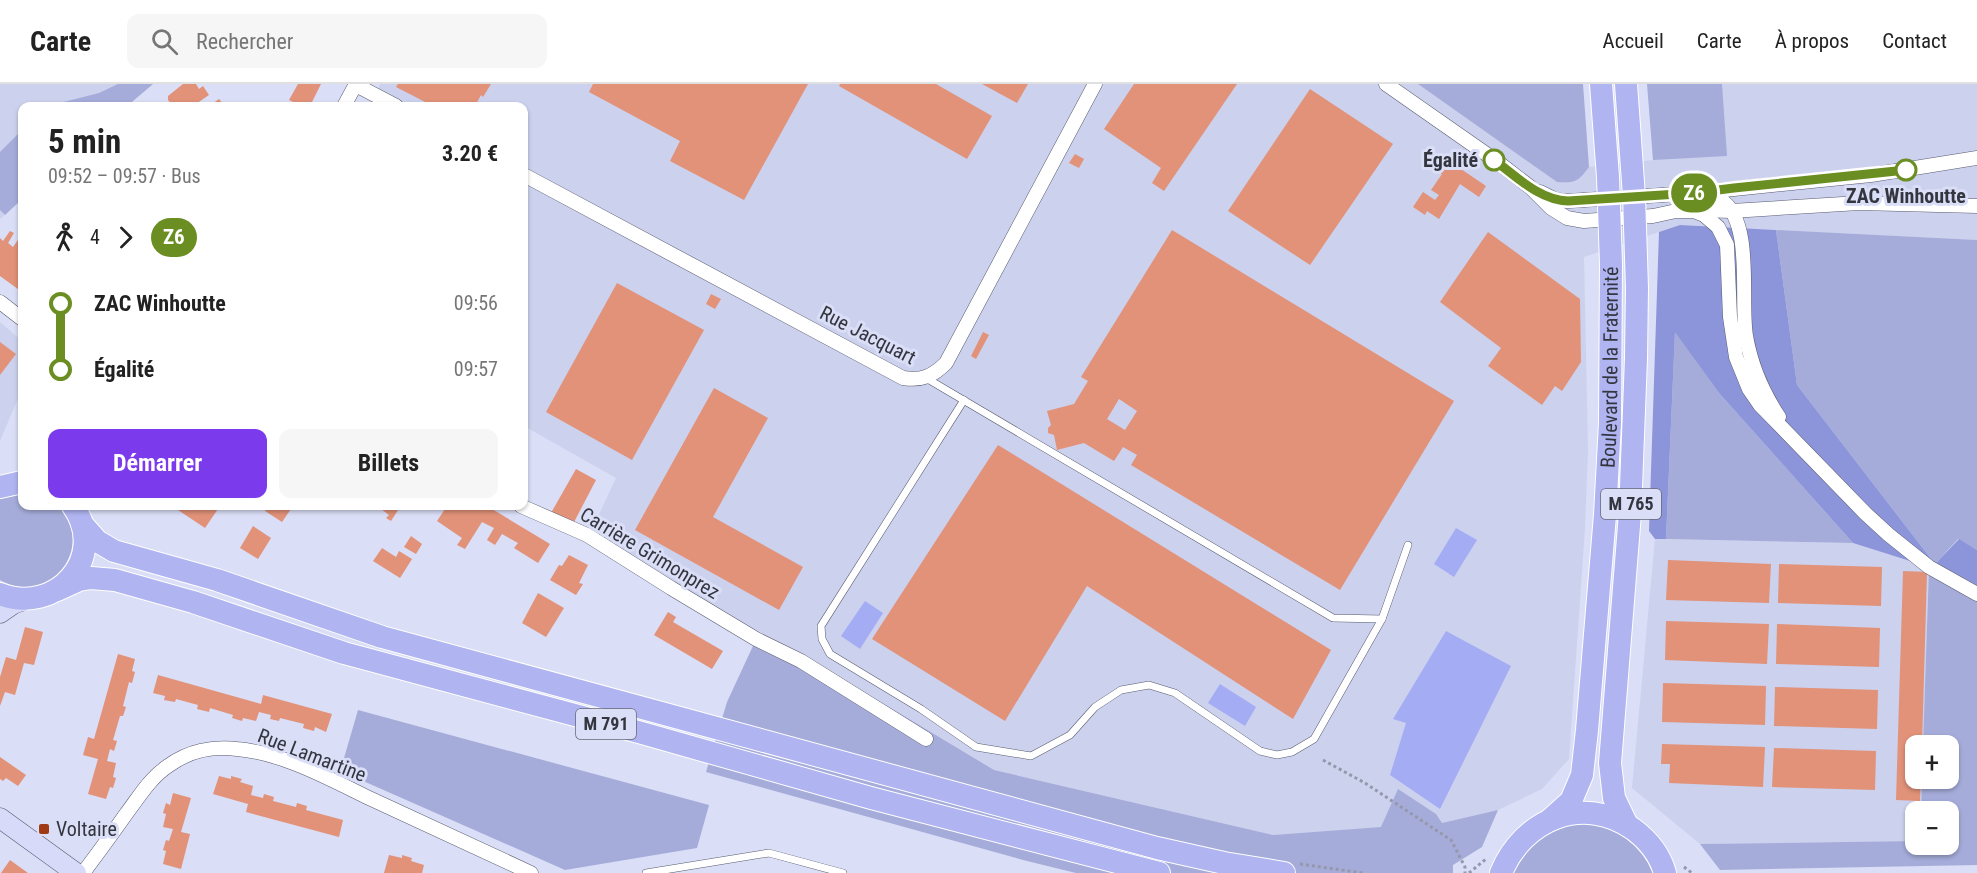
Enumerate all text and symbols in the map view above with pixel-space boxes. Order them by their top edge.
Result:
search box [127,14,547,68]
text: Carte [30,25,91,58]
icon: search [148,25,181,58]
text: Rechercher [196,29,293,54]
text: Accueil [1603,29,1664,53]
text: Carte [1697,29,1742,53]
text: À propos [1775,29,1849,53]
text: Contact [1882,29,1947,53]
text: 5 min [48,122,121,161]
text: 3.20 € [442,141,498,166]
place label: Égalité [1423,148,1478,172]
marker: Égalité [1483,149,1505,171]
marker: ZAC Winhoutte [1895,159,1917,181]
text: 09:52 – 09:57 · Bus [48,164,201,188]
line badge: Z6 [1667,174,1721,212]
text: Z6 [1683,181,1705,205]
place label: ZAC Winhoutte [1846,184,1966,208]
icon: walk [48,221,81,254]
icon: forward [109,221,142,254]
text: 4 [90,225,100,249]
text: Z6 [163,225,185,249]
street label: Boulevard de la Fraternité [1596,267,1623,469]
text: ZAC Winhoutte [94,291,226,316]
text: 09:56 [454,291,498,315]
street label: Rue Jacquart [816,301,920,369]
text: Égalité [94,357,154,382]
text: 09:57 [454,357,498,381]
button: Démarrer [48,429,267,498]
button: Billets [279,429,498,498]
road number: M 765 [1601,489,1661,519]
street label: Carrière Grimonprez [576,502,724,604]
road number: M 791 [576,709,636,739]
street label: Rue Lamartine [254,723,370,787]
map controls [1905,735,1959,855]
button: + [1905,735,1959,789]
button: − [1905,801,1959,855]
place label: Voltaire [56,817,117,841]
marker: Voltaire [37,822,51,836]

